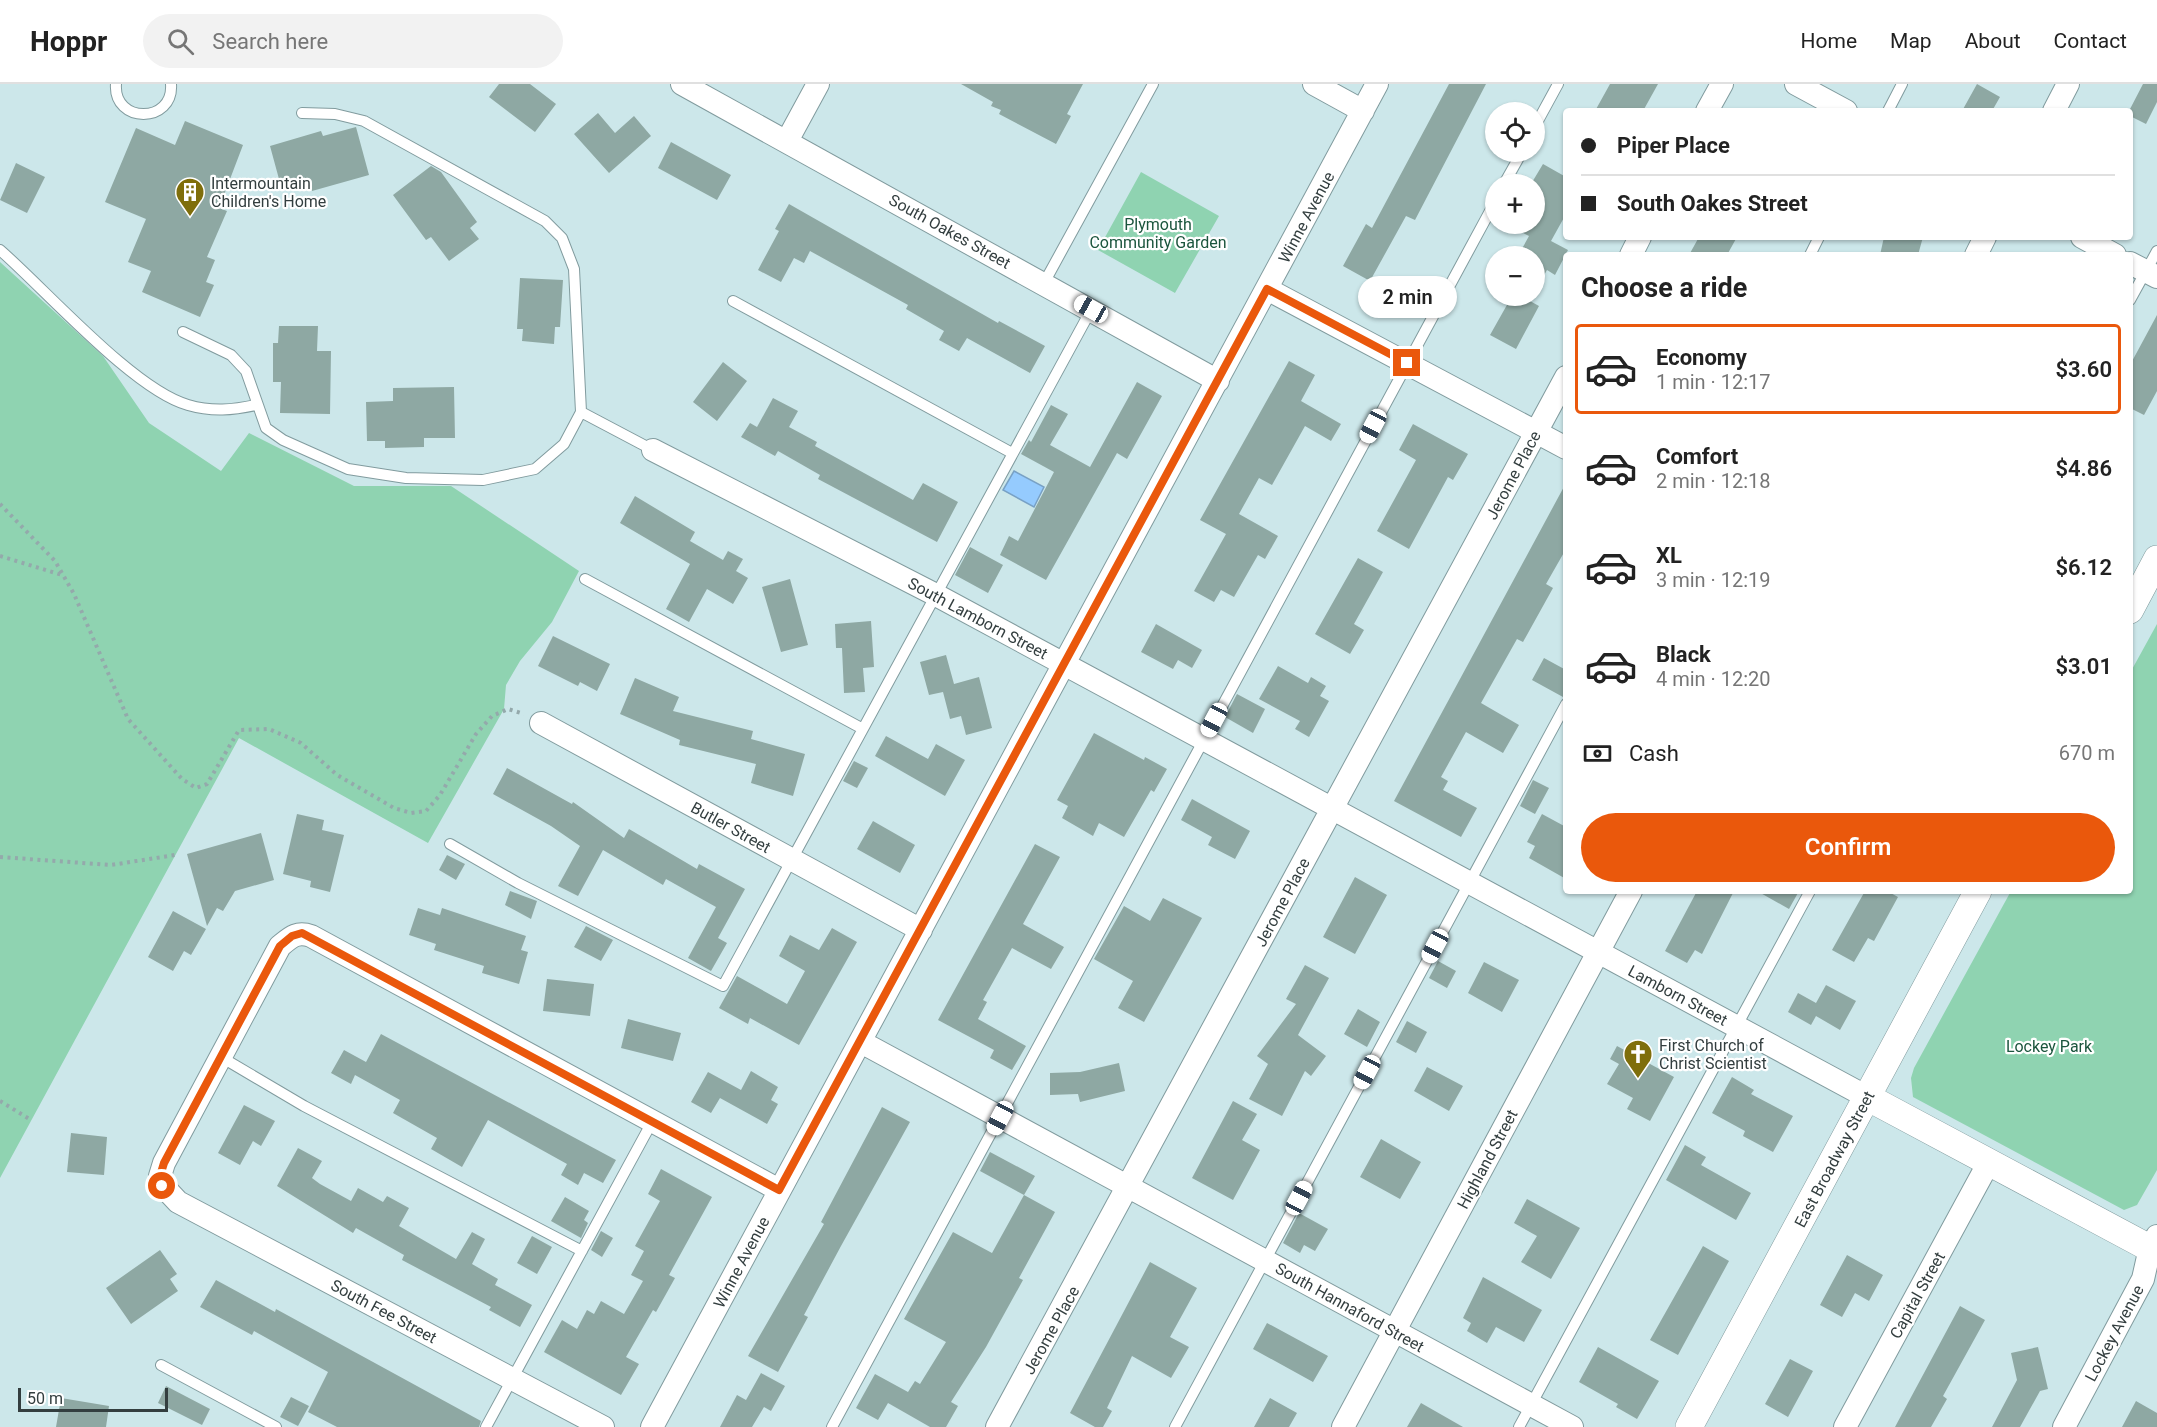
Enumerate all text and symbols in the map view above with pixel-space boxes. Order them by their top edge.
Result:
search box [143,14,563,68]
text: Hoppr [30,25,107,58]
icon: search [164,25,197,58]
text: Search here [212,29,328,54]
text: Home [1801,29,1857,53]
text: Map [1890,29,1932,53]
text: About [1965,29,2021,53]
text: Contact [2054,29,2127,53]
map controls [1485,102,1545,306]
button: locate [1485,102,1545,162]
text: Piper Place [1617,133,1730,158]
street label: Winne Avenue [1274,168,1338,266]
place label: Intermountain Children's Home [211,174,326,211]
button: + [1485,174,1545,234]
building icon: Intermountain Children's Home [174,176,206,218]
street label: South Oakes Street [886,190,1014,273]
text: South Oakes Street [1617,191,1808,216]
park label: Plymouth Community Garden [1089,215,1227,252]
button: − [1485,246,1545,306]
text: Choose a ride [1581,272,1747,304]
callout: 2 min [1358,276,1456,318]
text: 2 min [1382,285,1433,309]
car [1071,292,1111,326]
icon: car [1584,342,1638,396]
text: Economy [1656,345,1747,370]
route end [1393,349,1420,376]
text: $3.60 [2055,357,2112,382]
text: 1 min · 12:17 [1656,370,1771,394]
car [1357,406,1389,446]
street label: Jerome Place [1482,428,1545,523]
icon: car [1584,441,1638,495]
text: Comfort [1656,444,1738,469]
text: $4.86 [2055,456,2112,481]
text: 2 min · 12:18 [1656,469,1771,493]
icon: car [1584,540,1638,594]
text: XL [1656,543,1682,568]
text: $6.12 [2055,555,2112,580]
text: 3 min · 12:19 [1656,568,1771,592]
street label: South Lamborn Street [905,574,1051,663]
icon: car [1584,639,1638,693]
text: Black [1656,642,1711,667]
text: $3.01 [2055,654,2112,679]
text: 4 min · 12:20 [1656,667,1771,691]
car [1198,700,1230,740]
icon: cash [1581,737,1614,770]
text: Cash [1629,741,1679,766]
text: 670 m [2059,741,2115,765]
street label: Butler Street [688,798,774,857]
button: Confirm [1581,813,2115,882]
street label: Jerome Place [1251,855,1314,950]
car [1419,926,1451,966]
street label: Lamborn Street [1625,961,1731,1030]
place label: First Church of Christ Scientist [1659,1036,1767,1073]
park label: Lockey Park [2006,1037,2093,1056]
church icon: First Church of Christ Scientist [1622,1038,1654,1080]
car [1351,1052,1383,1092]
street label: East Broadway Street [1790,1088,1878,1231]
car [984,1098,1016,1138]
street label: Highland Street [1453,1106,1522,1212]
route start [148,1172,175,1199]
car [1283,1178,1315,1218]
street label: Winne Avenue [709,1213,773,1311]
street label: Capital Street [1886,1249,1949,1342]
street label: South Hannaford Street [1272,1259,1427,1356]
street label: South Fee Street [328,1276,440,1347]
street label: Lockey Avenue [2081,1282,2148,1385]
street label: Jerome Place [1019,1283,1083,1378]
scale bar [18,1385,168,1412]
text: 50 m [27,1389,63,1408]

